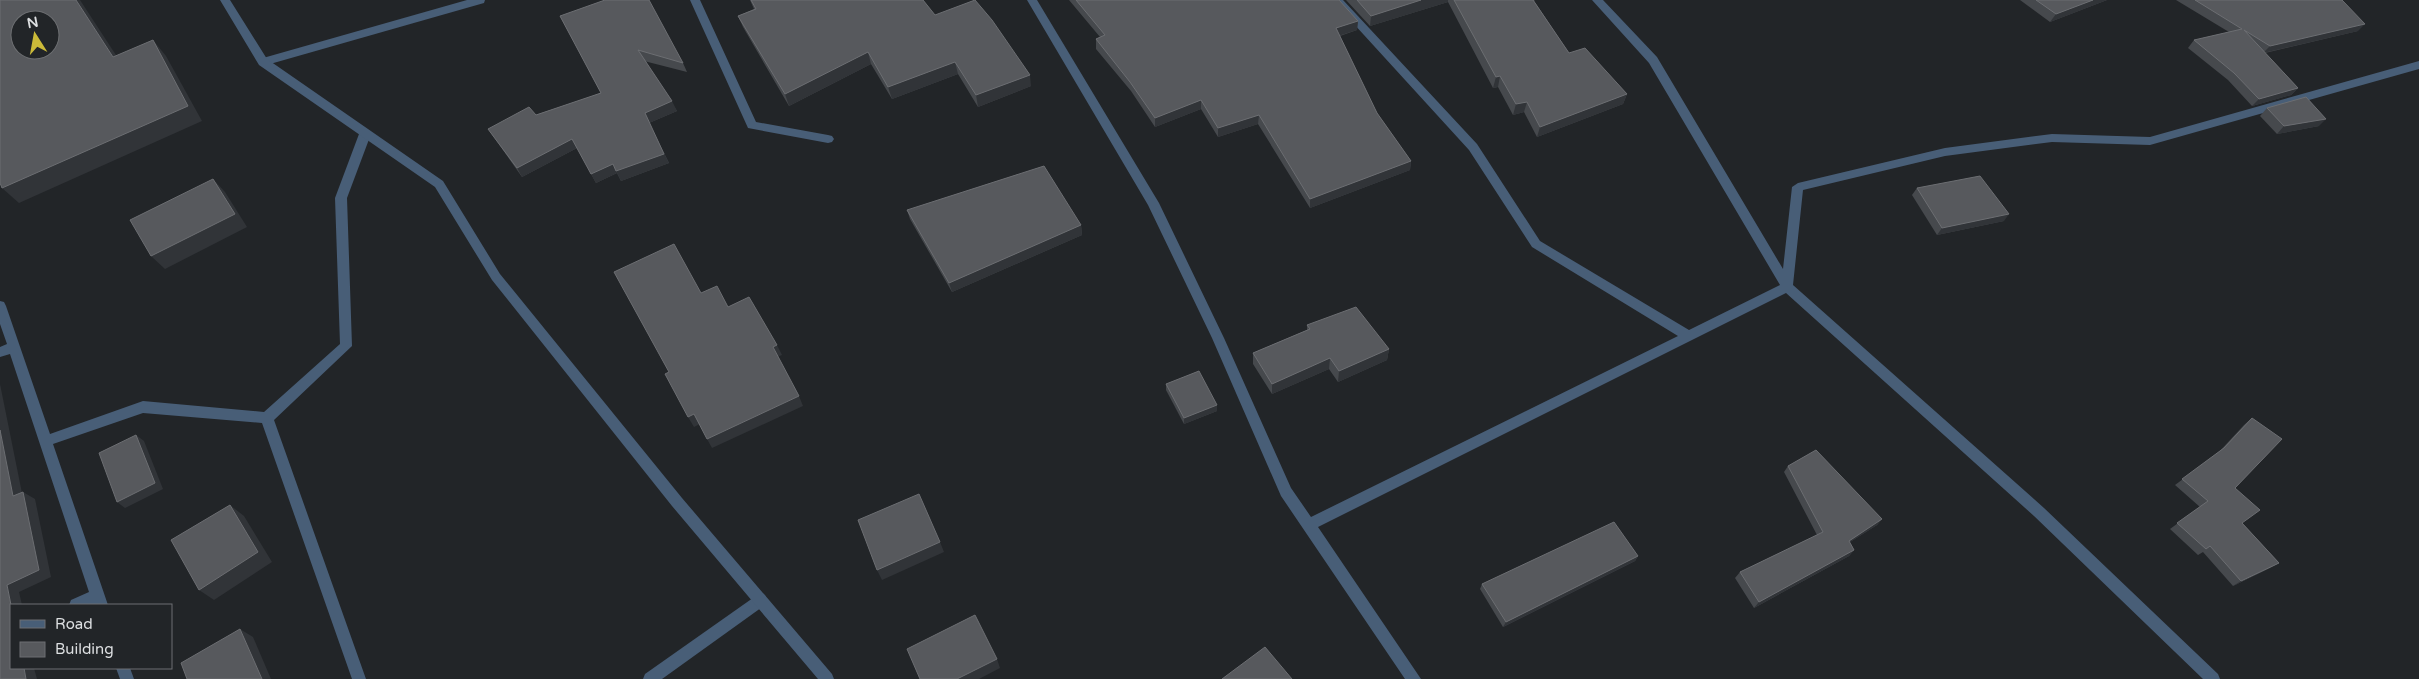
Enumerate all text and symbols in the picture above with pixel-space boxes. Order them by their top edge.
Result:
north arrow [10,10,60,60]
text: N [25,13,40,32]
legend [10,604,172,669]
text: Road [55,615,93,633]
text: Building [55,640,114,658]

